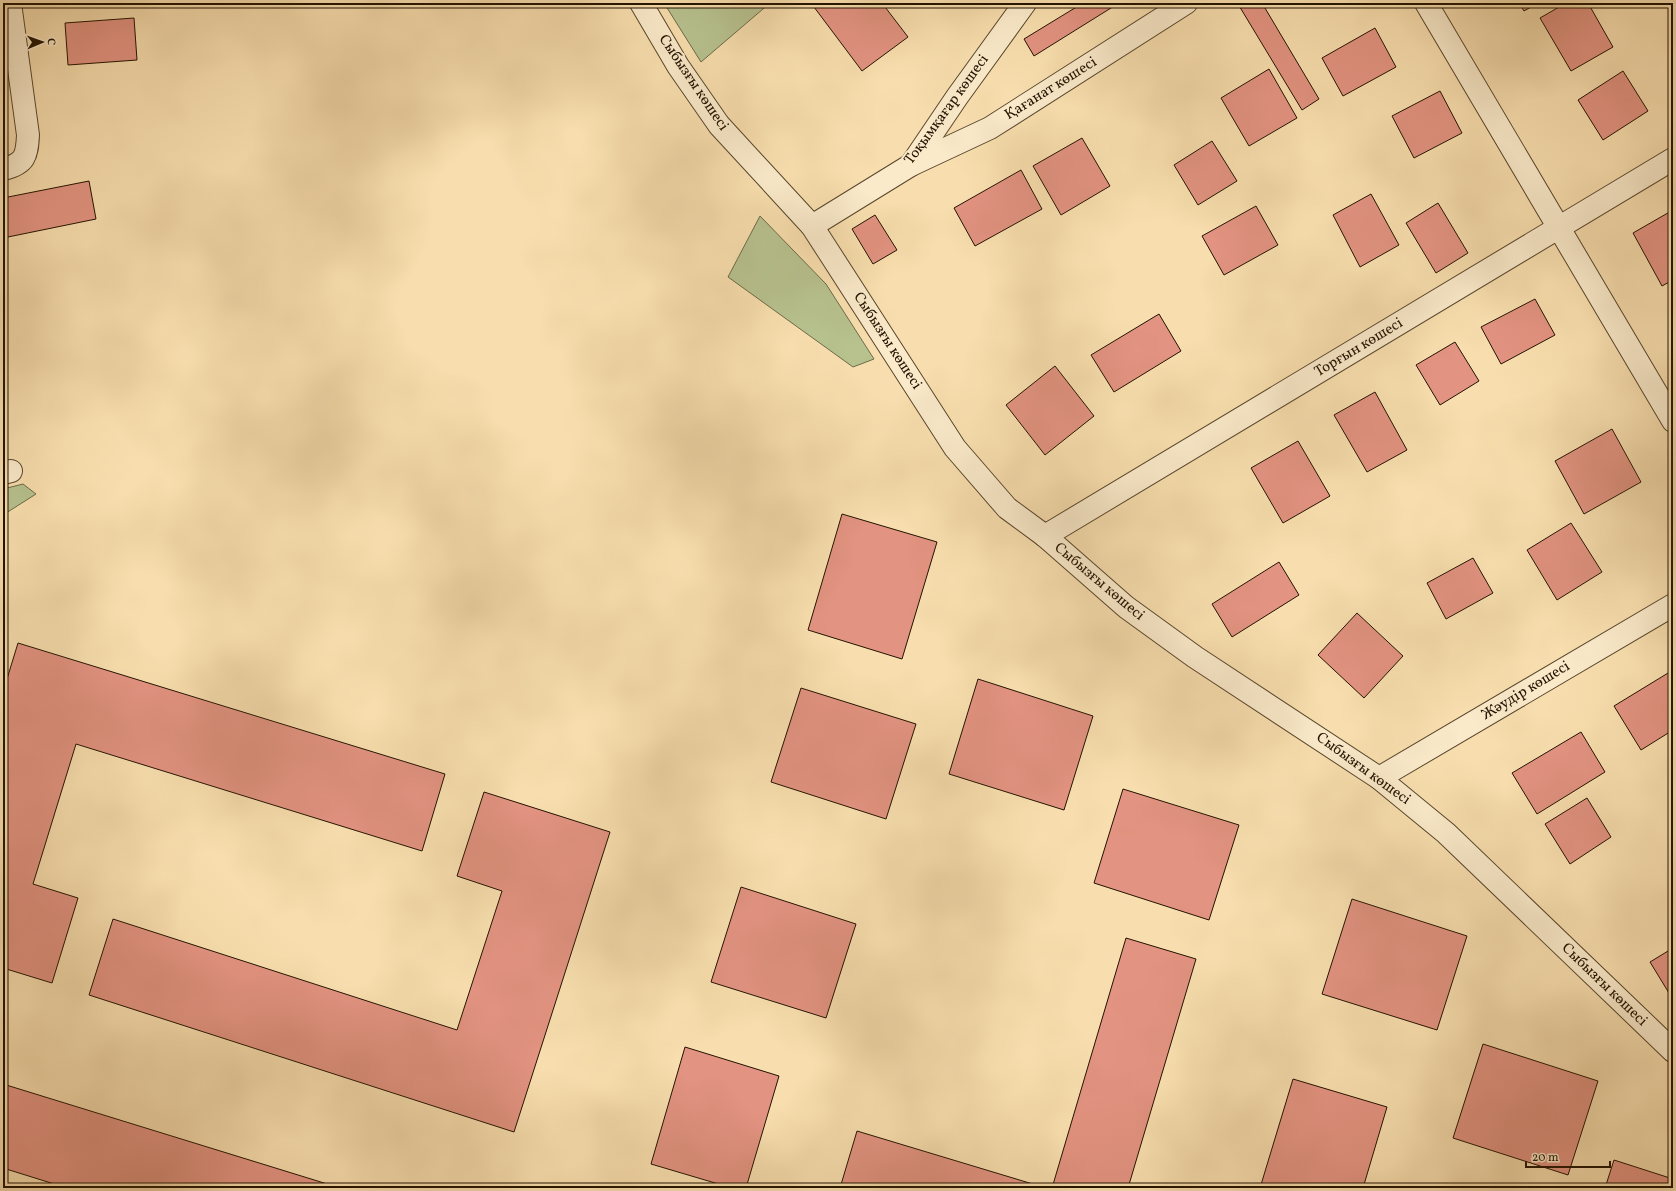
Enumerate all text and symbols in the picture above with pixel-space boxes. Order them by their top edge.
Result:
north arrow [22,22,62,62]
street label: Сыбызғы көшесі [653,31,733,135]
text: С [43,38,58,46]
street label: Тоқымқағар көшесі [900,51,994,169]
street label: Қағанат көшесі [1001,52,1101,126]
street label: Сыбызғы көшесі [848,288,926,394]
street label: Торғын көшесі [1311,313,1407,383]
street label: Сыбызғы көшесі [1049,538,1149,626]
street label: Жәудір көшесі [1478,656,1574,726]
street label: Сыбызғы көшесі [1311,728,1415,810]
street label: Сыбызғы көшесі [1556,939,1652,1031]
scale bar [1526,1143,1610,1169]
text: 20 m [1532,1150,1559,1166]

